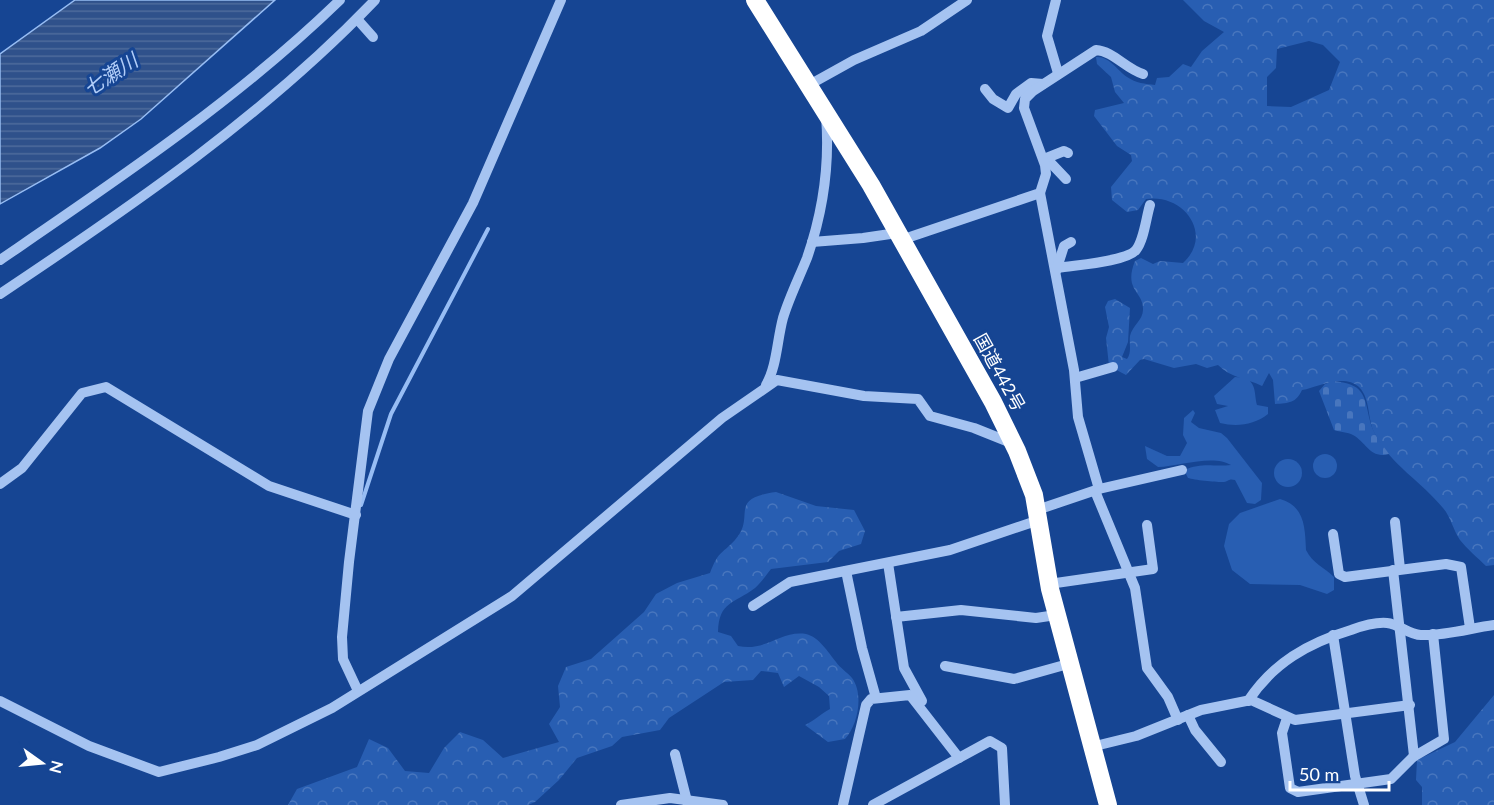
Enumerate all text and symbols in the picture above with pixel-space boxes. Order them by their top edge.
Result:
water label: 七瀬川 [78,47,143,100]
street label: 国道442号 [970,329,1030,415]
north arrow [12,733,72,793]
scale bar [1290,754,1389,792]
text: N [46,759,68,775]
text: 50 m [1299,763,1339,785]

